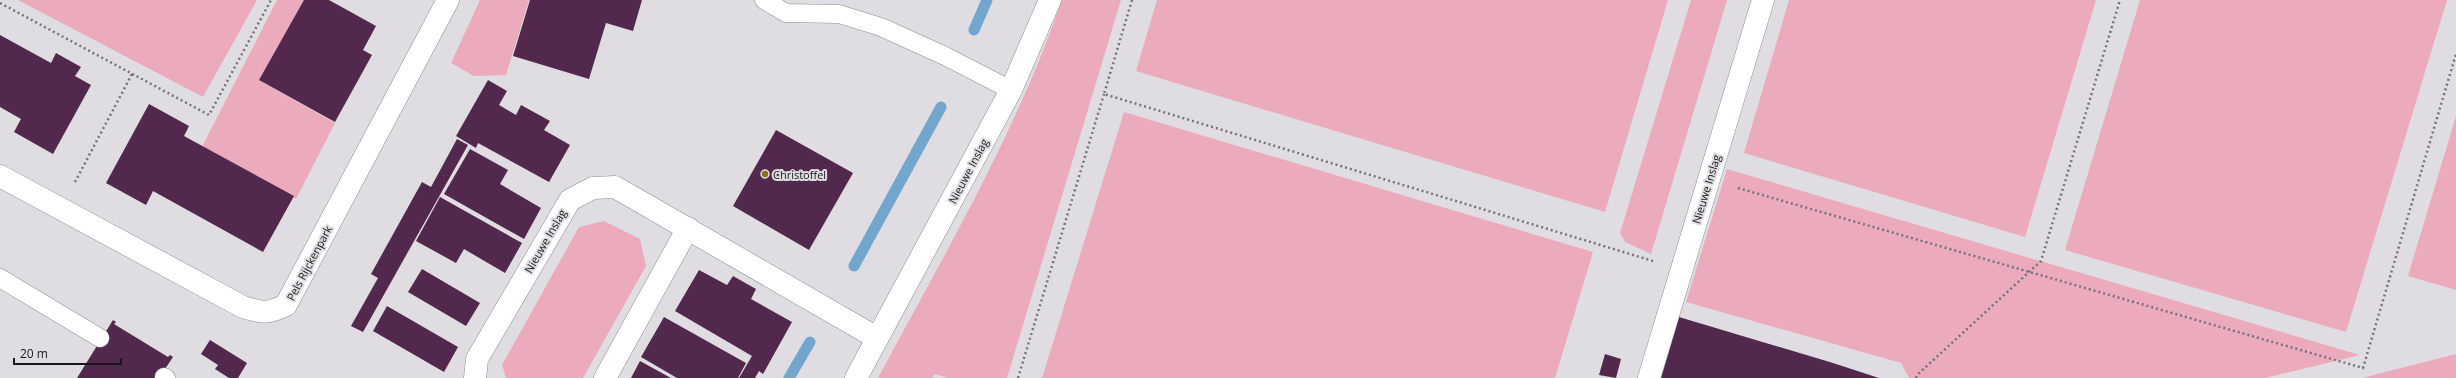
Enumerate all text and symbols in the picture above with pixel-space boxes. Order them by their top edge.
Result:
street label: Nieuwe Inslag [945,136,991,206]
street label: Nieuwe Inslag [1688,153,1724,225]
place label: Christoffel [773,167,826,182]
marker: Christoffel [760,169,770,179]
street label: Nieuwe Inslag [521,206,569,276]
street label: Pels Rijckenpark [283,223,335,303]
scale bar [14,340,121,366]
text: 20 m [20,345,48,362]

